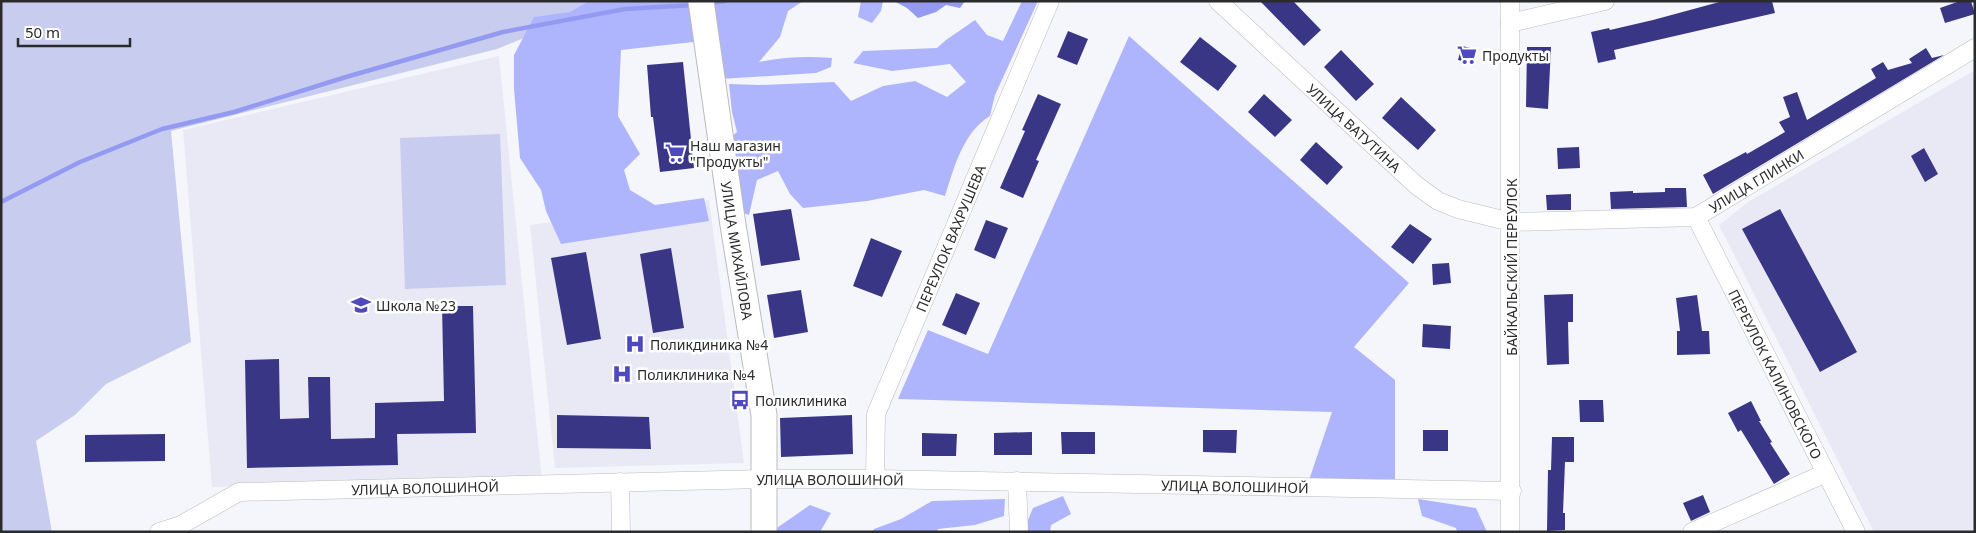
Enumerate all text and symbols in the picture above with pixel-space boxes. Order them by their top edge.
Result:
scale bar [18,15,130,47]
text: 50 m [25,22,60,42]
supermarket icon: Продукты [1456,44,1478,66]
place label: Продукты [1482,46,1549,65]
street label: УЛИЦА ВАТУТИНА [1303,79,1405,176]
place label: Наш магазин "Продукты" [690,136,781,171]
supermarket icon: Наш магазин "Продукты" [664,142,686,164]
street label: УЛИЦА ГЛИНКИ [1705,145,1807,217]
street label: ПЕРЕУЛОК ВАХРУШЕВА [911,161,990,314]
street label: БАЙКАЛЬСКИЙ ПЕРЕУЛОК [1502,178,1521,356]
street label: УЛИЦА МИХАЙЛОВА [717,180,758,321]
street label: ПЕРЕУЛОК КАЛИНОВСКОГО [1725,286,1827,462]
school or university icon: Школа №23 [350,294,372,316]
place label: Школа №23 [376,296,456,315]
hospital icon: Поликдиника №4 [624,333,646,355]
place label: Поликдиника №4 [650,335,768,354]
hospital icon: Поликлиника №4 [611,363,633,385]
place label: Поликлиника №4 [637,365,755,384]
bus stop icon: Поликлиника [729,389,751,411]
place label: Поликлиника [755,391,847,410]
street label: УЛИЦА ВОЛОШИНОЙ [756,469,904,489]
street label: УЛИЦА ВОЛОШИНОЙ [1161,475,1309,497]
street label: УЛИЦА ВОЛОШИНОЙ [351,476,499,499]

